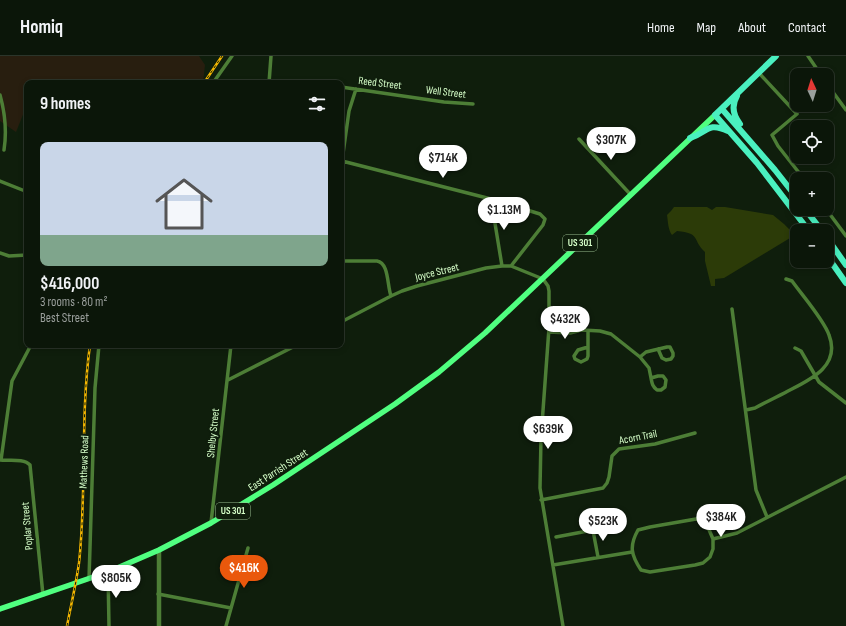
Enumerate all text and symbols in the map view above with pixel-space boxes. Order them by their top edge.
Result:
text: Homiq [20,16,63,39]
text: Home [647,19,675,36]
text: Map [697,19,716,36]
text: About [738,19,766,36]
text: Contact [788,19,826,36]
north arrow [790,68,834,112]
map controls [790,68,834,268]
street label: Reed Street [358,74,403,92]
street label: Well Street [425,83,468,101]
icon: filters [306,93,328,115]
text: 9 homes [40,94,91,114]
button: locate [790,120,834,164]
pin: $307K [583,127,639,161]
text: $307K [596,132,626,148]
pin: $714K [415,145,471,179]
text: $714K [428,150,458,166]
icon: home [148,168,220,240]
button: + [790,172,834,216]
pin: $1.13M [471,197,537,231]
text: $1.13M [487,202,521,218]
button: − [790,224,834,268]
road number: US 301 [563,235,597,251]
street label: Joyce Street [413,260,461,284]
text: $416,000 [40,274,99,294]
text: 3 rooms · 80 m² [40,294,108,310]
pin: $432K [537,306,593,340]
text: Best Street [40,310,89,326]
text: $432K [550,311,580,327]
street label: Shelby Street [204,407,222,458]
pin: $639K [520,416,576,450]
text: $639K [532,421,564,437]
street label: Acorn Trail [617,427,658,447]
street label: Mathews Road [77,435,91,489]
street label: East Parrish Street [246,446,311,494]
street label: Poplar Street [18,501,36,551]
road number: US 301 [216,503,250,519]
pin: $384K [693,504,749,538]
pin: $523K [575,508,631,542]
text: $384K [705,509,737,525]
text: $523K [588,513,618,529]
pin: $416K [216,555,272,589]
text: $416K [229,560,259,576]
pin: $805K [88,565,144,599]
text: $805K [100,570,132,586]

